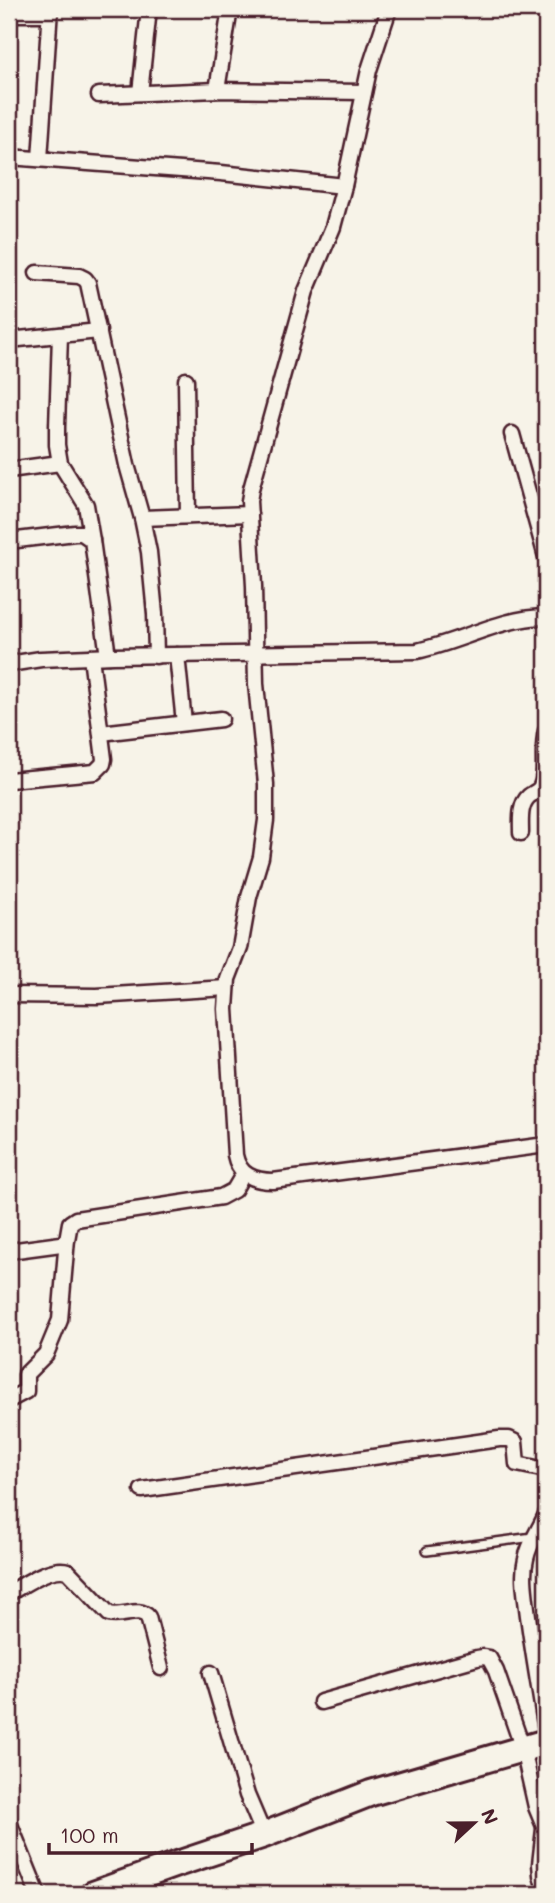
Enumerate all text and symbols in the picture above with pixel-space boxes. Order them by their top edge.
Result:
north arrow [440,1787,510,1857]
text: N [476,1805,505,1828]
scale bar [49,1812,252,1856]
text: 100 m [60,1821,119,1848]

